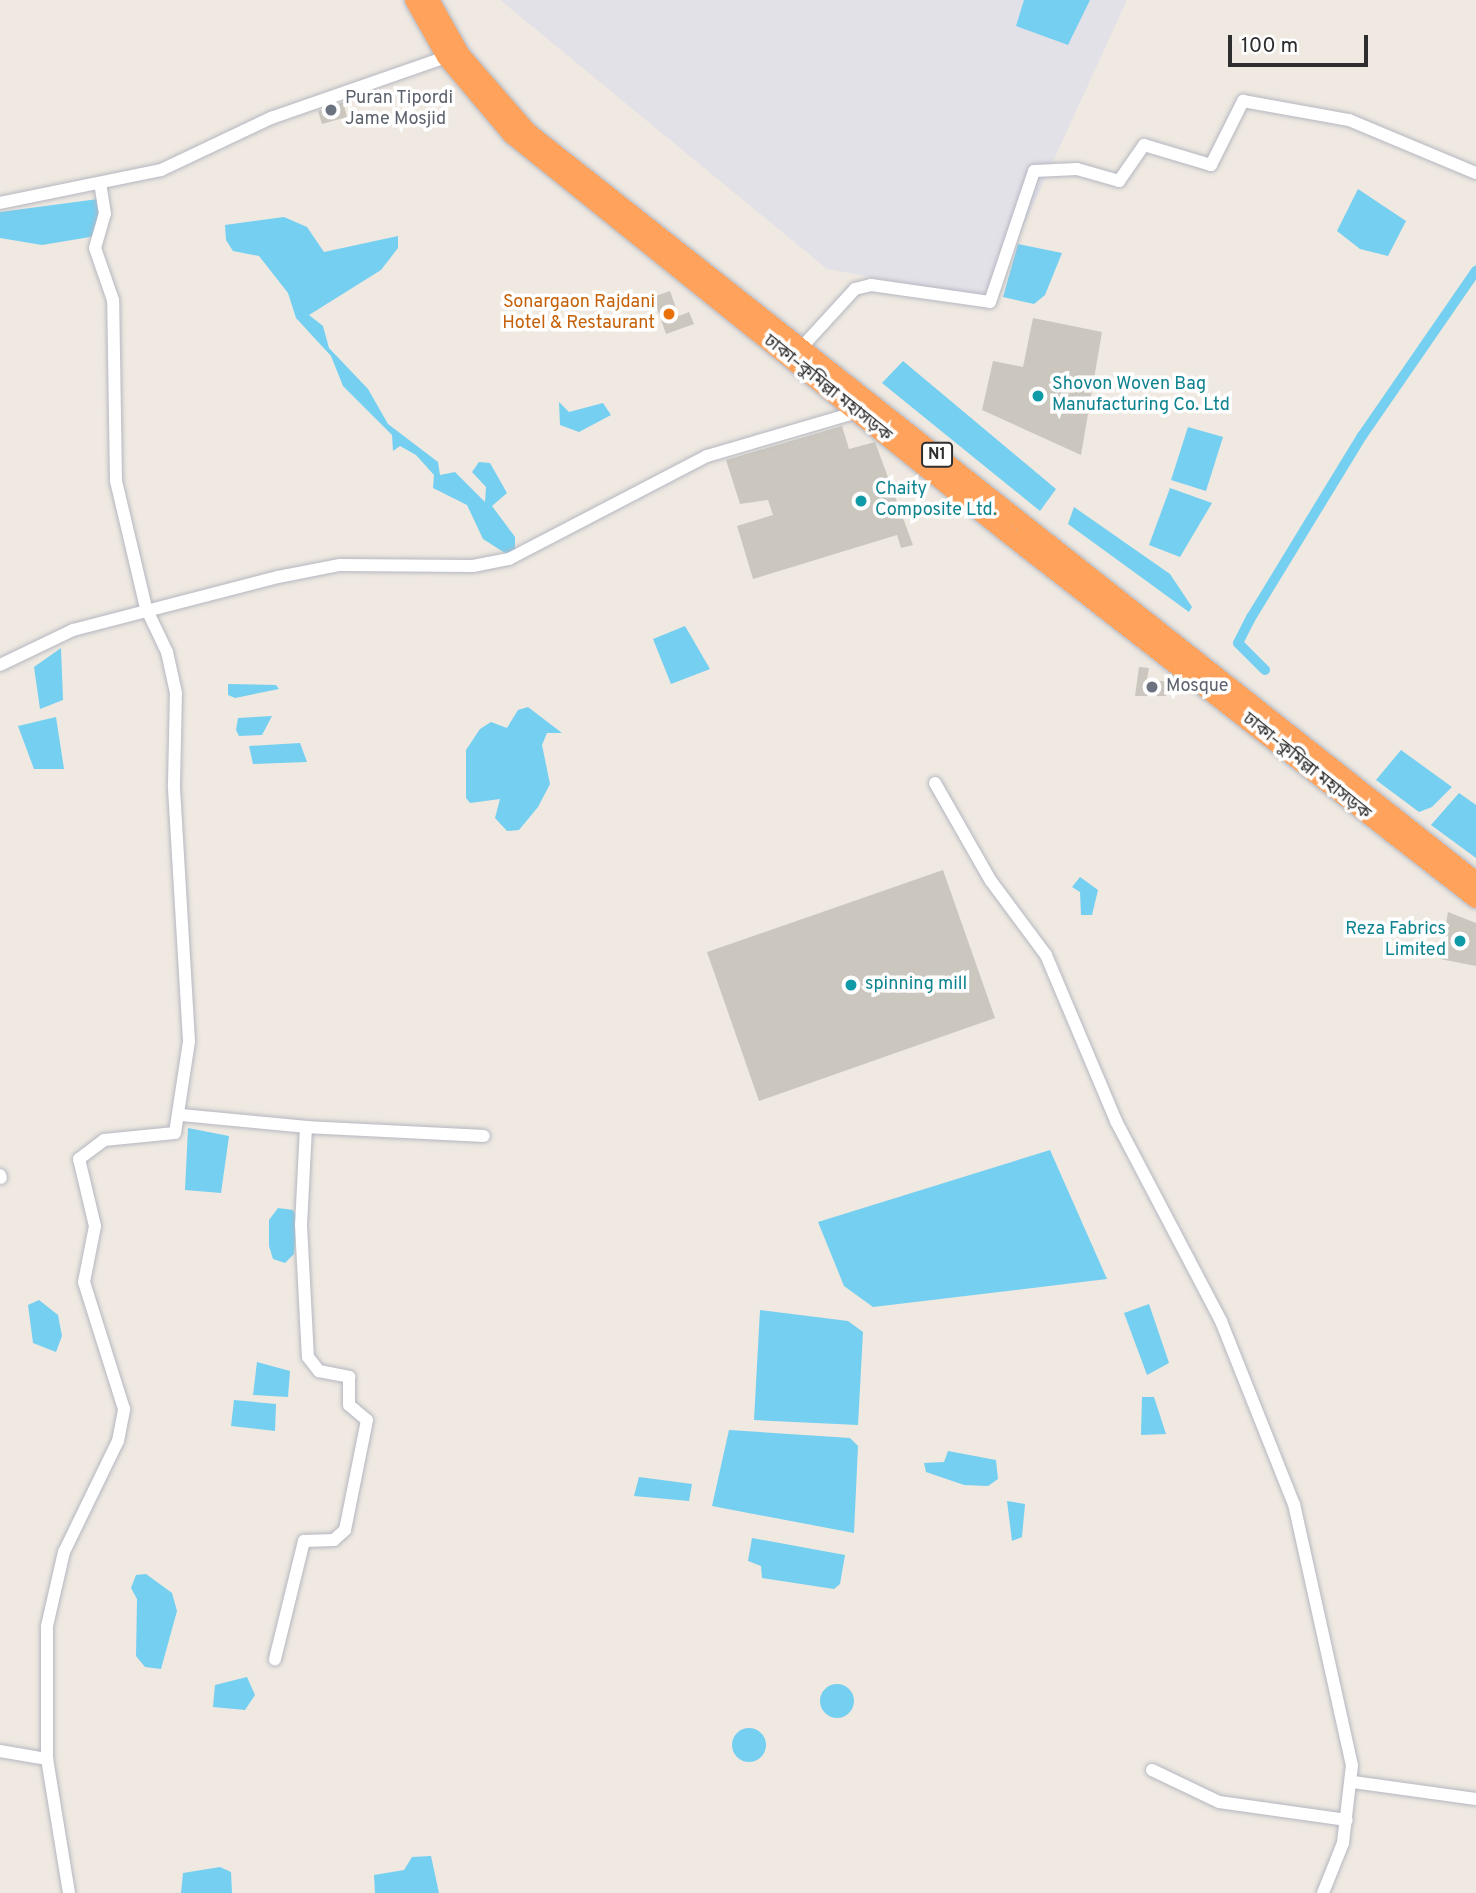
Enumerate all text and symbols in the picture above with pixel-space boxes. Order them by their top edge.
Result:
scale bar [1231,21,1371,65]
text: 100 m [1241,33,1298,60]
place label: Puran Tipordi Jame Mosjid [345,89,454,132]
marker: Puran Tipordi Jame Mosjid [323,102,339,118]
place label: Sonargaon Rajdani Hotel & Restaurant [502,293,655,336]
marker: Sonargaon Rajdani Hotel & Restaurant [661,306,677,322]
street label: ঢাকা–কুমিল্লা মহাসড়ক [759,331,895,447]
place label: Shovon Woven Bag Manufacturing Co. Ltd [1052,375,1230,418]
marker: Shovon Woven Bag Manufacturing Co. Ltd [1030,388,1046,404]
road number: N1 [920,442,954,468]
place label: Chaity Composite Ltd. [875,480,997,522]
marker: Chaity Composite Ltd. [853,493,869,509]
place label: Mosque [1166,676,1228,698]
marker: Mosque [1144,679,1160,695]
street label: ঢাকা–কুমিল্লা মহাসড়ক [1238,709,1374,825]
place label: Reza Fabrics Limited [1345,920,1446,962]
marker: Reza Fabrics Limited [1452,933,1468,949]
place label: spinning mill [865,974,967,996]
marker: spinning mill [843,977,859,993]

